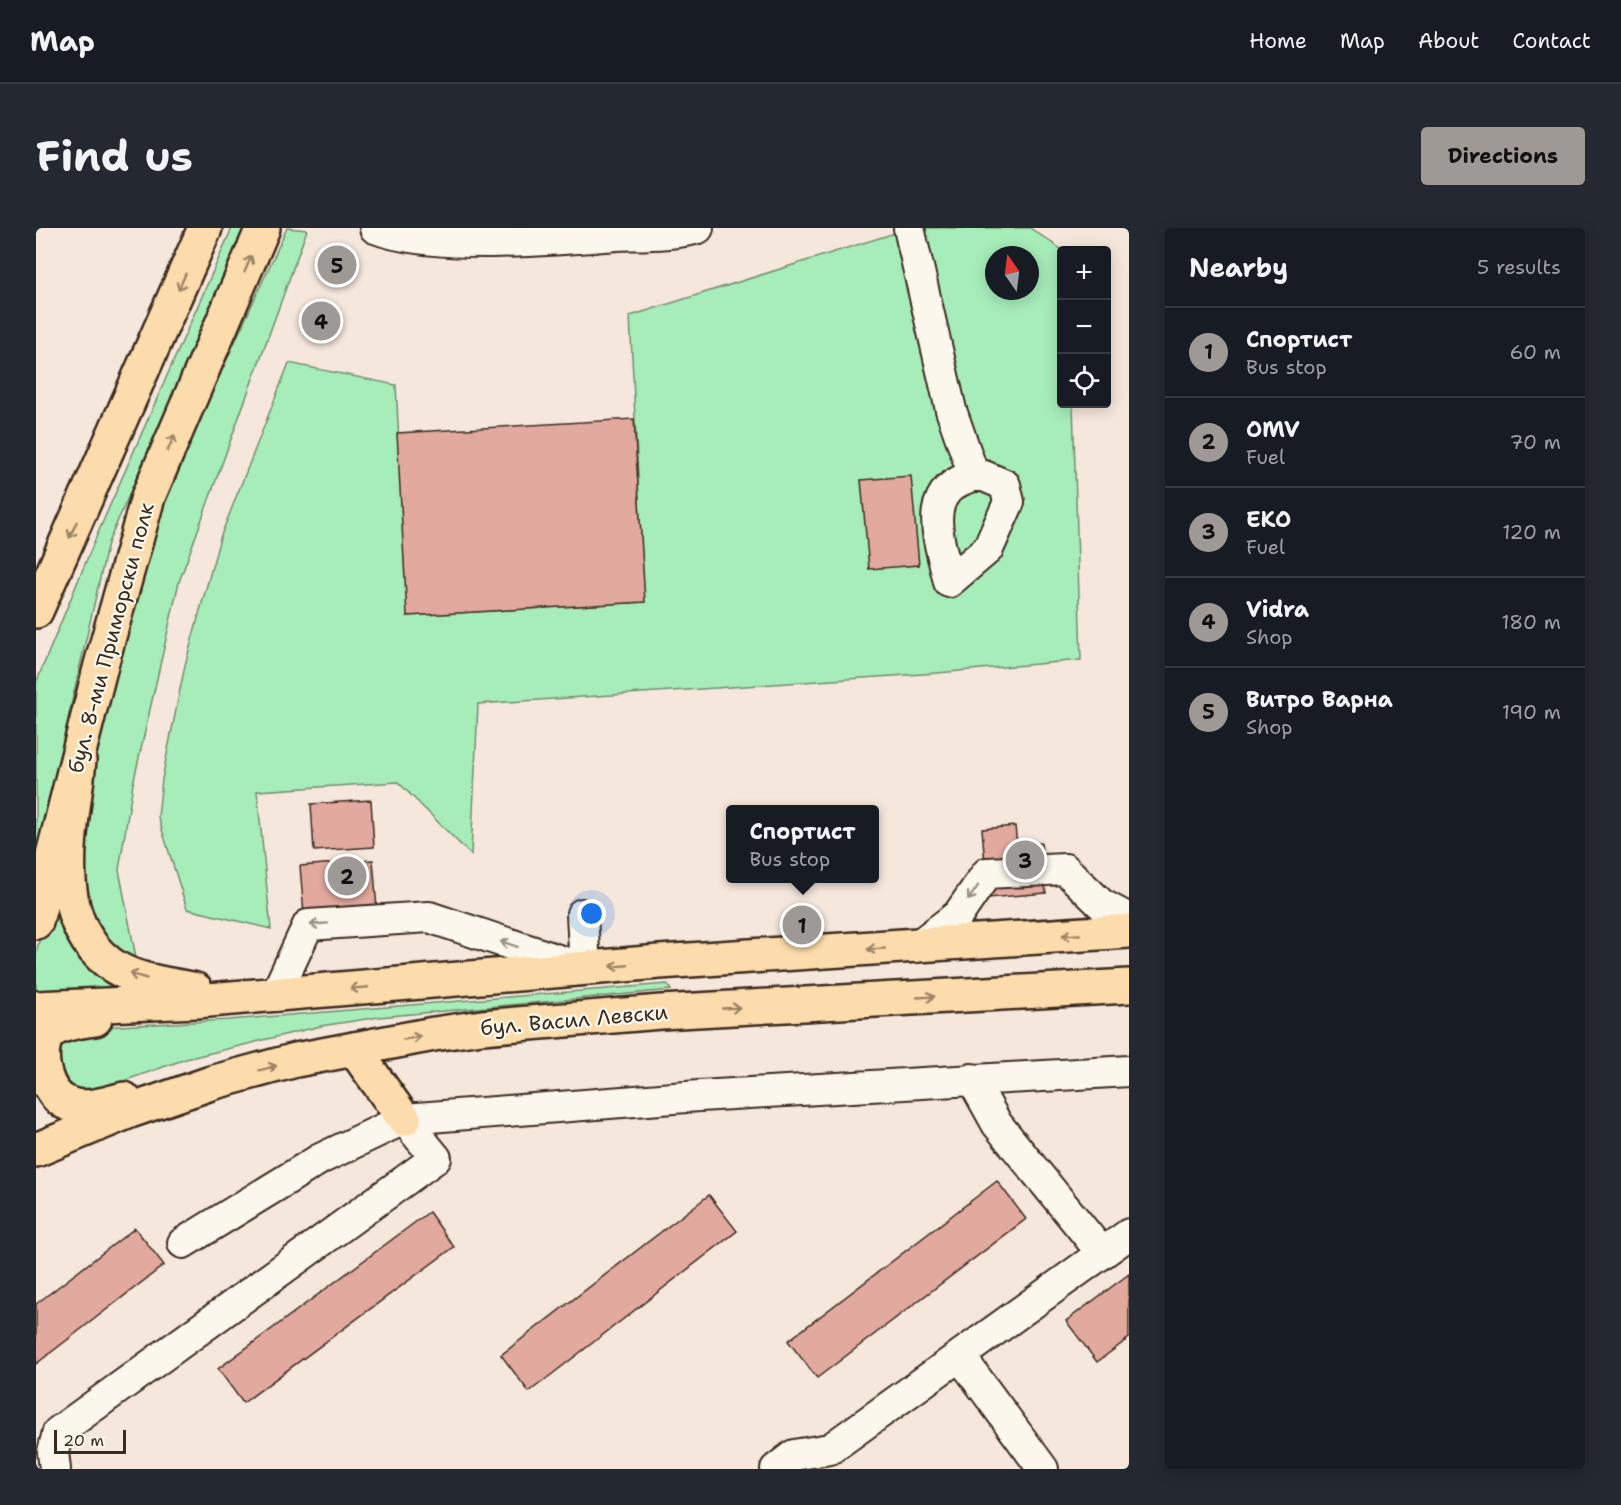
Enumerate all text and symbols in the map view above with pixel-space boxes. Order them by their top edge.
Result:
text: Map [30,22,95,60]
text: Home [1249,27,1307,55]
text: Map [1340,27,1385,55]
text: About [1418,27,1479,55]
text: Contact [1512,27,1591,55]
button: Directions [1421,127,1585,185]
text: Find us [36,128,193,184]
pin: 5 [318,243,356,288]
north arrow [985,246,1039,300]
map controls [1057,246,1111,408]
button: + [1057,246,1111,300]
text: Nearby [1189,250,1288,285]
text: 5 results [1477,254,1561,280]
one-way arrow [243,256,254,274]
one-way arrow [176,272,187,290]
pin: 4 [302,298,340,344]
button: − [1057,300,1111,354]
text: Спортист [1246,325,1352,354]
text: 1 [1204,339,1213,365]
text: 60 m [1509,339,1561,365]
button: locate [1057,354,1111,408]
text: Bus stop [1246,354,1327,380]
text: OMV [1246,415,1300,444]
text: 2 [1202,429,1216,455]
text: 70 m [1509,429,1561,455]
one-way arrow [166,435,177,453]
text: Fuel [1246,444,1285,470]
street label: бул. 8-ми Приморски полк [61,500,161,776]
text: EKO [1246,505,1291,534]
text: 3 [1202,519,1216,545]
text: 120 m [1502,519,1561,545]
one-way arrow [67,520,78,538]
text: Fuel [1246,534,1285,560]
text: Vidra [1246,595,1309,624]
text: 4 [1202,609,1216,635]
text: 180 m [1501,609,1561,635]
text: Shop [1246,624,1293,650]
text: Витро Варна [1246,685,1393,714]
text: 5 [1202,699,1215,725]
text: 190 m [1502,699,1561,725]
text: Shop [1246,714,1293,740]
popup [726,805,879,883]
text: Спортист [749,817,856,846]
pin: 3 [1006,838,1044,882]
text: Bus stop [749,846,830,872]
pin: 2 [328,854,366,898]
one-way arrow [967,884,980,900]
your location [577,899,606,928]
pin: 1 [782,902,822,948]
one-way arrow [309,919,329,930]
one-way arrow [1061,930,1081,941]
one-way arrow [500,937,519,948]
one-way arrow [867,944,887,955]
one-way arrow [609,961,629,972]
one-way arrow [129,970,148,981]
one-way arrow [350,983,370,994]
one-way arrow [915,992,935,1003]
street label: бул. Васил Левски [479,998,669,1042]
one-way arrow [720,1002,740,1013]
one-way arrow [401,1032,421,1043]
one-way arrow [258,1062,277,1073]
scale bar [54,1427,126,1454]
text: 20 m [63,1430,104,1451]

